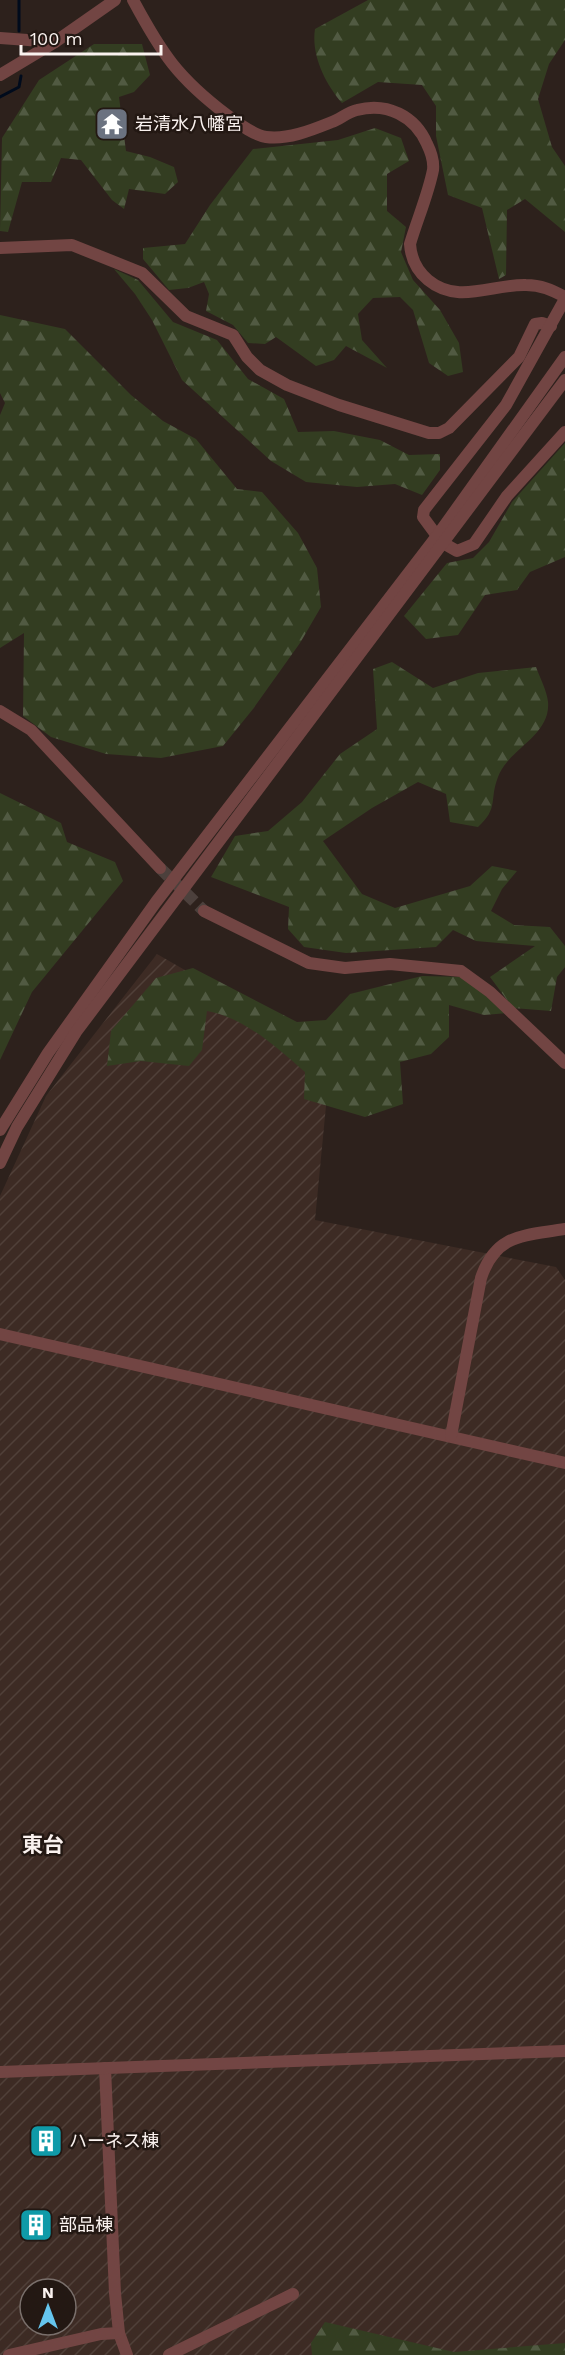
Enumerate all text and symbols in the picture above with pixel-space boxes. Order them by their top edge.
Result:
scale bar [21,18,160,56]
text: 100 m [30,28,83,49]
temple icon: 岩清水八幡宮 [94,106,130,142]
place label: 岩清水八幡宮 [135,113,243,134]
district label: 東台 [22,1832,64,1857]
building icon: ハーネス棟 [28,2123,64,2159]
place label: ハーネス棟 [69,2130,159,2151]
building icon: 部品棟 [18,2207,54,2243]
place label: 部品棟 [59,2214,113,2235]
north arrow [18,2277,78,2337]
text: N [42,2283,54,2302]

